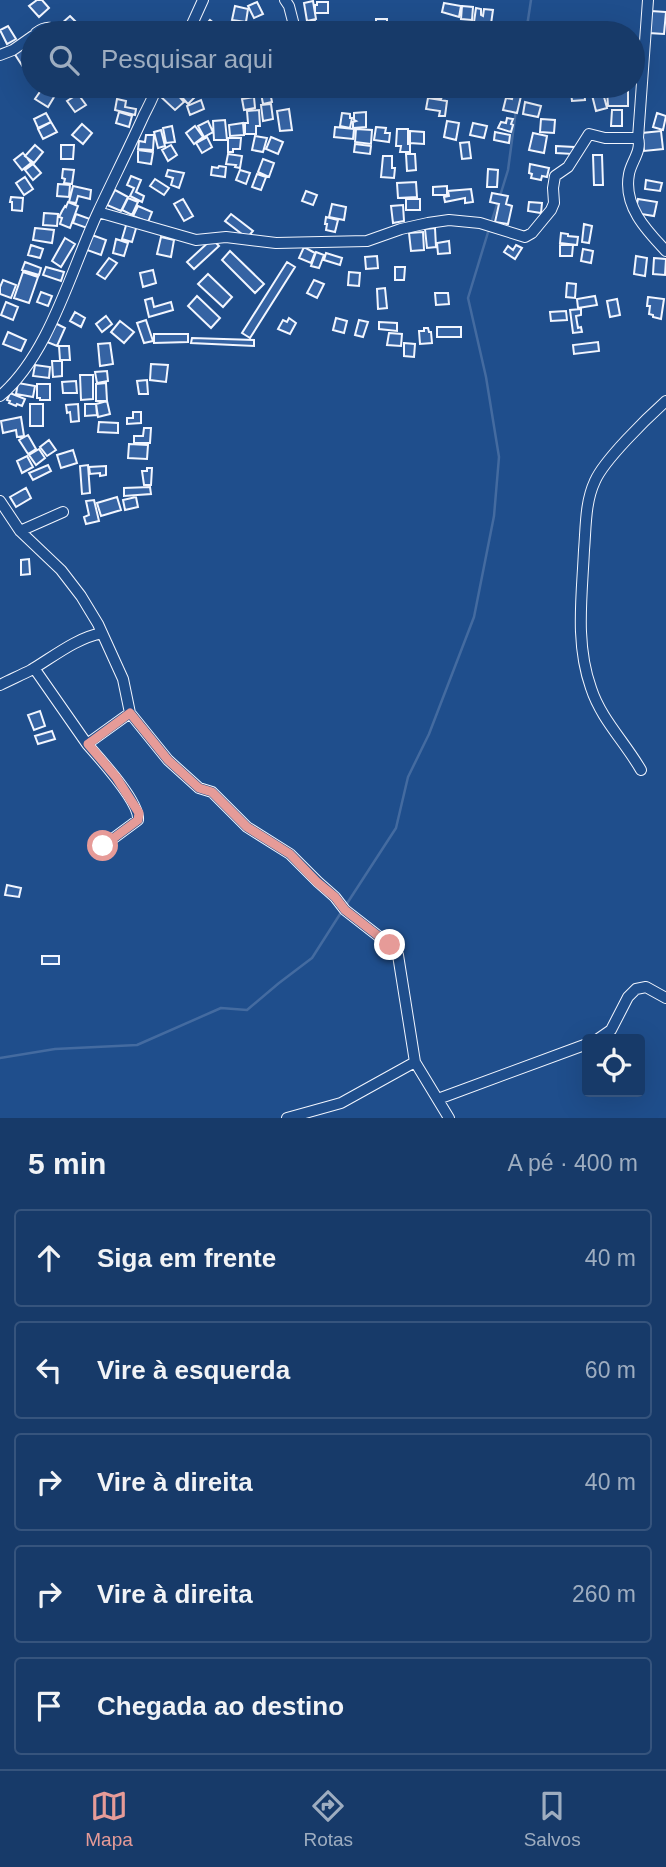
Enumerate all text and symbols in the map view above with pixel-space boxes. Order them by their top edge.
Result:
search box [21,21,645,98]
icon: search [45,41,83,79]
text: Pesquisar aqui [101,44,273,74]
route start [87,830,118,861]
route end [374,929,405,960]
map controls [582,1034,645,1097]
button: locate [582,1034,645,1097]
text: 5 min [28,1147,106,1180]
text: A pé · 400 m [508,1150,638,1176]
icon: ahead [30,1239,68,1277]
text: Siga em frente [97,1243,276,1273]
text: 40 m [585,1245,636,1271]
icon: left [30,1351,68,1389]
text: Vire à esquerda [97,1355,290,1385]
text: 60 m [585,1357,636,1383]
icon: right [30,1463,68,1501]
text: Vire à direita [97,1467,253,1497]
text: 40 m [585,1469,636,1495]
icon: right [30,1575,68,1613]
text: Vire à direita [97,1579,253,1609]
text: 260 m [572,1581,636,1607]
icon: arrive [30,1687,68,1725]
text: Chegada ao destino [97,1691,344,1721]
tab: Mapa [85,1787,133,1851]
tab: Rotas [303,1787,353,1851]
tab: Salvos [524,1787,581,1851]

